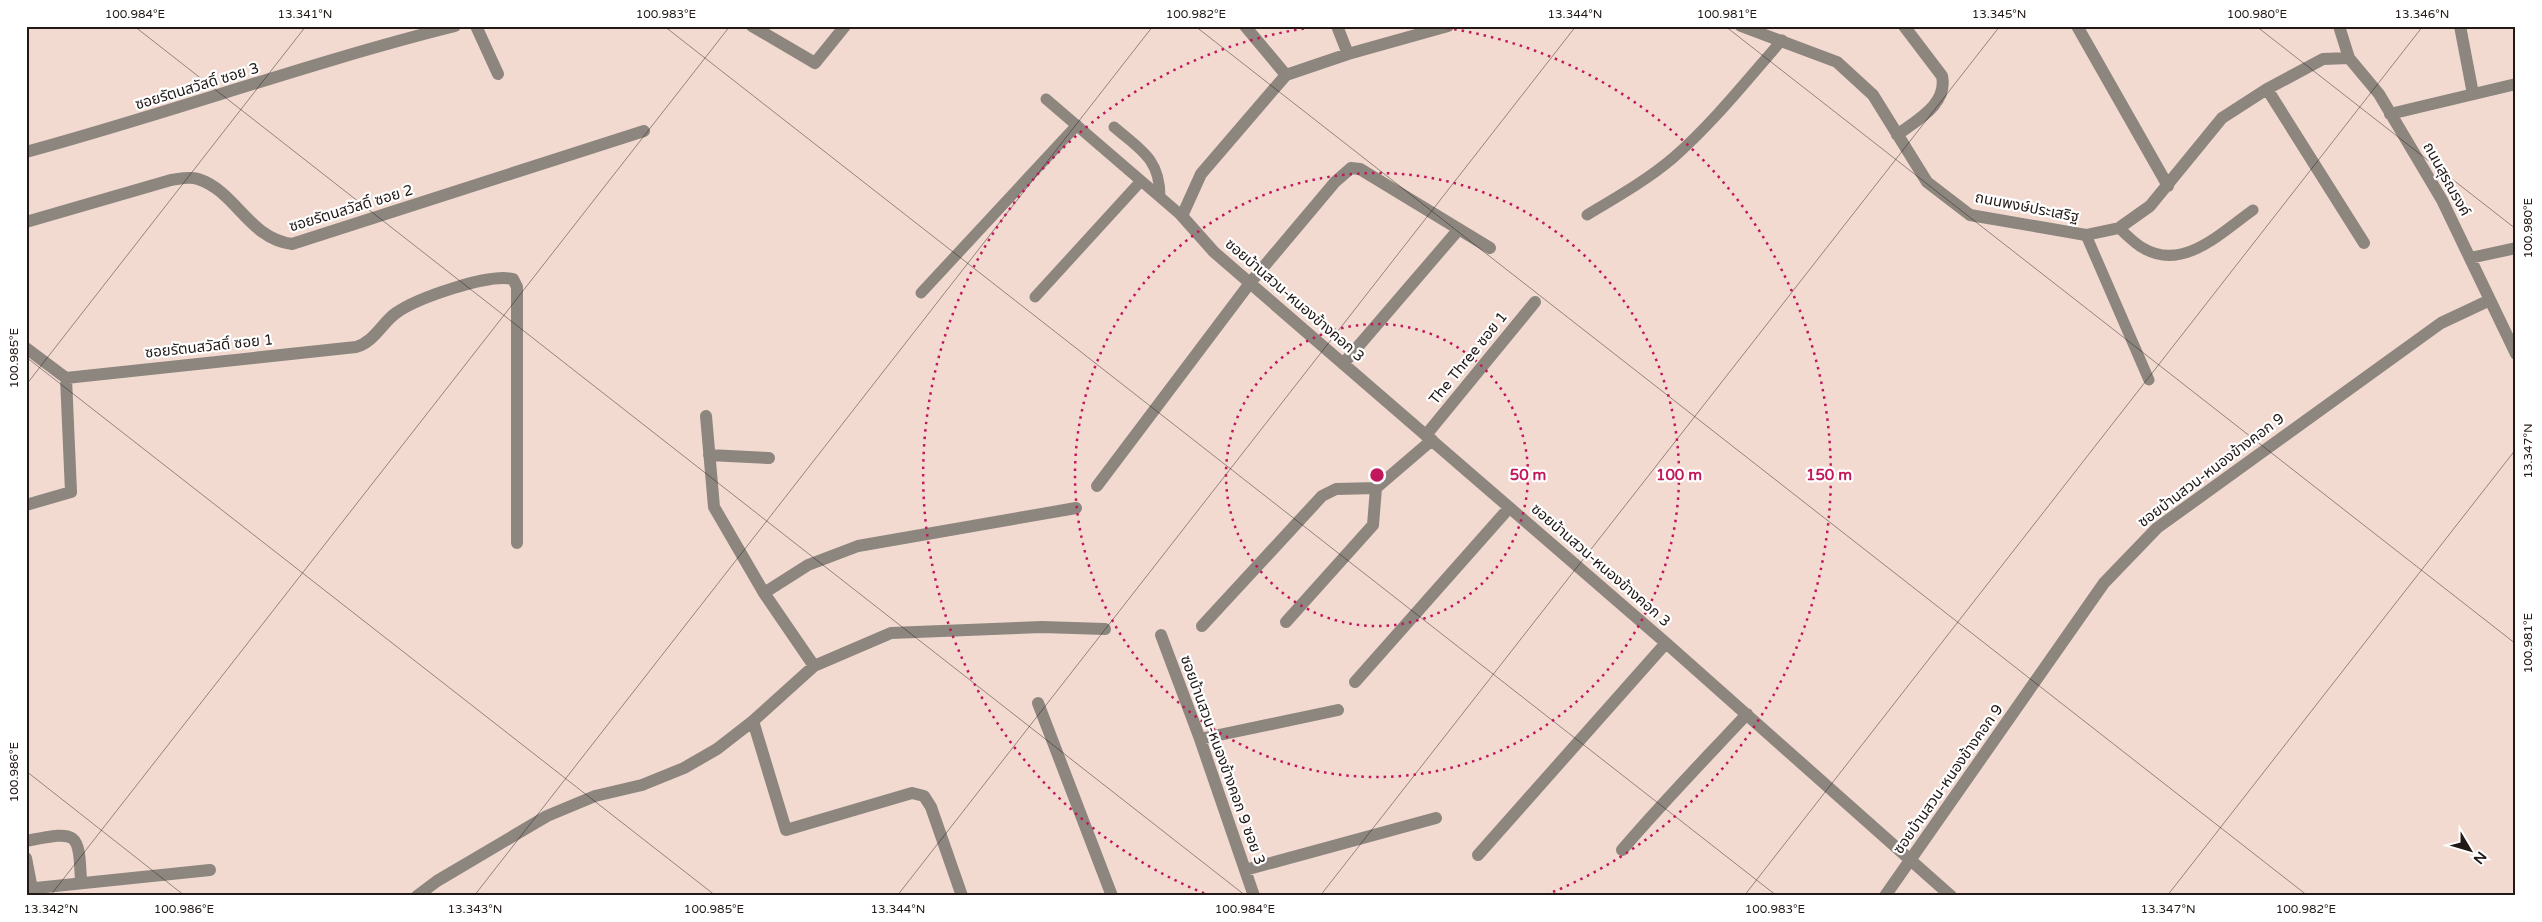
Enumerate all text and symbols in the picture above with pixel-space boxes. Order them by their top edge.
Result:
text: 100.984°E [105,7,166,21]
text: 13.341°N [278,7,332,21]
text: 100.983°E [636,7,697,21]
text: 100.982°E [1166,7,1227,21]
text: 13.344°N [1548,7,1602,21]
text: 100.981°E [1697,7,1758,21]
text: 13.345°N [1972,7,2026,21]
text: 100.980°E [2227,7,2288,21]
text: 13.346°N [2395,7,2449,21]
street label: ซอยรัตนสวัสดิ์ ซอย 3 [133,58,261,113]
street label: ถนนสุรณรงค์ [2419,139,2475,219]
street label: ซอยรัตนสวัสดิ์ ซอย 2 [287,180,415,235]
street label: ถนนพงษ์ประเสริฐ [1974,188,2080,226]
text: 100.980°E [2521,197,2535,258]
street label: ซอยบ้านสวน-หนองข้างคอก 3 [1222,235,1368,365]
street label: The Three ซอย 1 [1425,308,1511,408]
text: 100.985°E [7,328,21,388]
street label: ซอยรัตนสวัสดิ์ ซอย 1 [144,330,274,362]
street label: ซอยบ้านสวน-หนองข้างคอก 9 [2134,409,2288,531]
text: 13.347°N [2521,423,2535,479]
centre of rings [1368,466,1386,484]
text: 50 m [1510,466,1546,484]
text: 100 m [1656,466,1702,484]
text: 150 m [1806,466,1852,484]
street label: ซอยบ้านสวน-หนองข้างคอก 3 [1528,500,1674,630]
text: 100.981°E [2521,612,2535,673]
street label: ซอยบ้านสวน-หนองข้างคอก 9 ซอย 3 [1177,653,1269,867]
street label: ซอยบ้านสวน-หนองข้างคอก 9 [1889,701,2007,857]
text: 100.986°E [7,741,21,802]
north arrow [2444,824,2494,874]
text: N [2470,848,2490,867]
text: 13.342°N [24,902,78,916]
text: 100.986°E [154,902,215,916]
text: 13.343°N [448,902,502,916]
text: 100.985°E [684,902,744,916]
text: 13.344°N [871,902,925,916]
text: 100.984°E [1215,902,1276,916]
text: 100.983°E [1745,902,1806,916]
text: 13.347°N [2140,902,2196,916]
text: 100.982°E [2276,902,2337,916]

